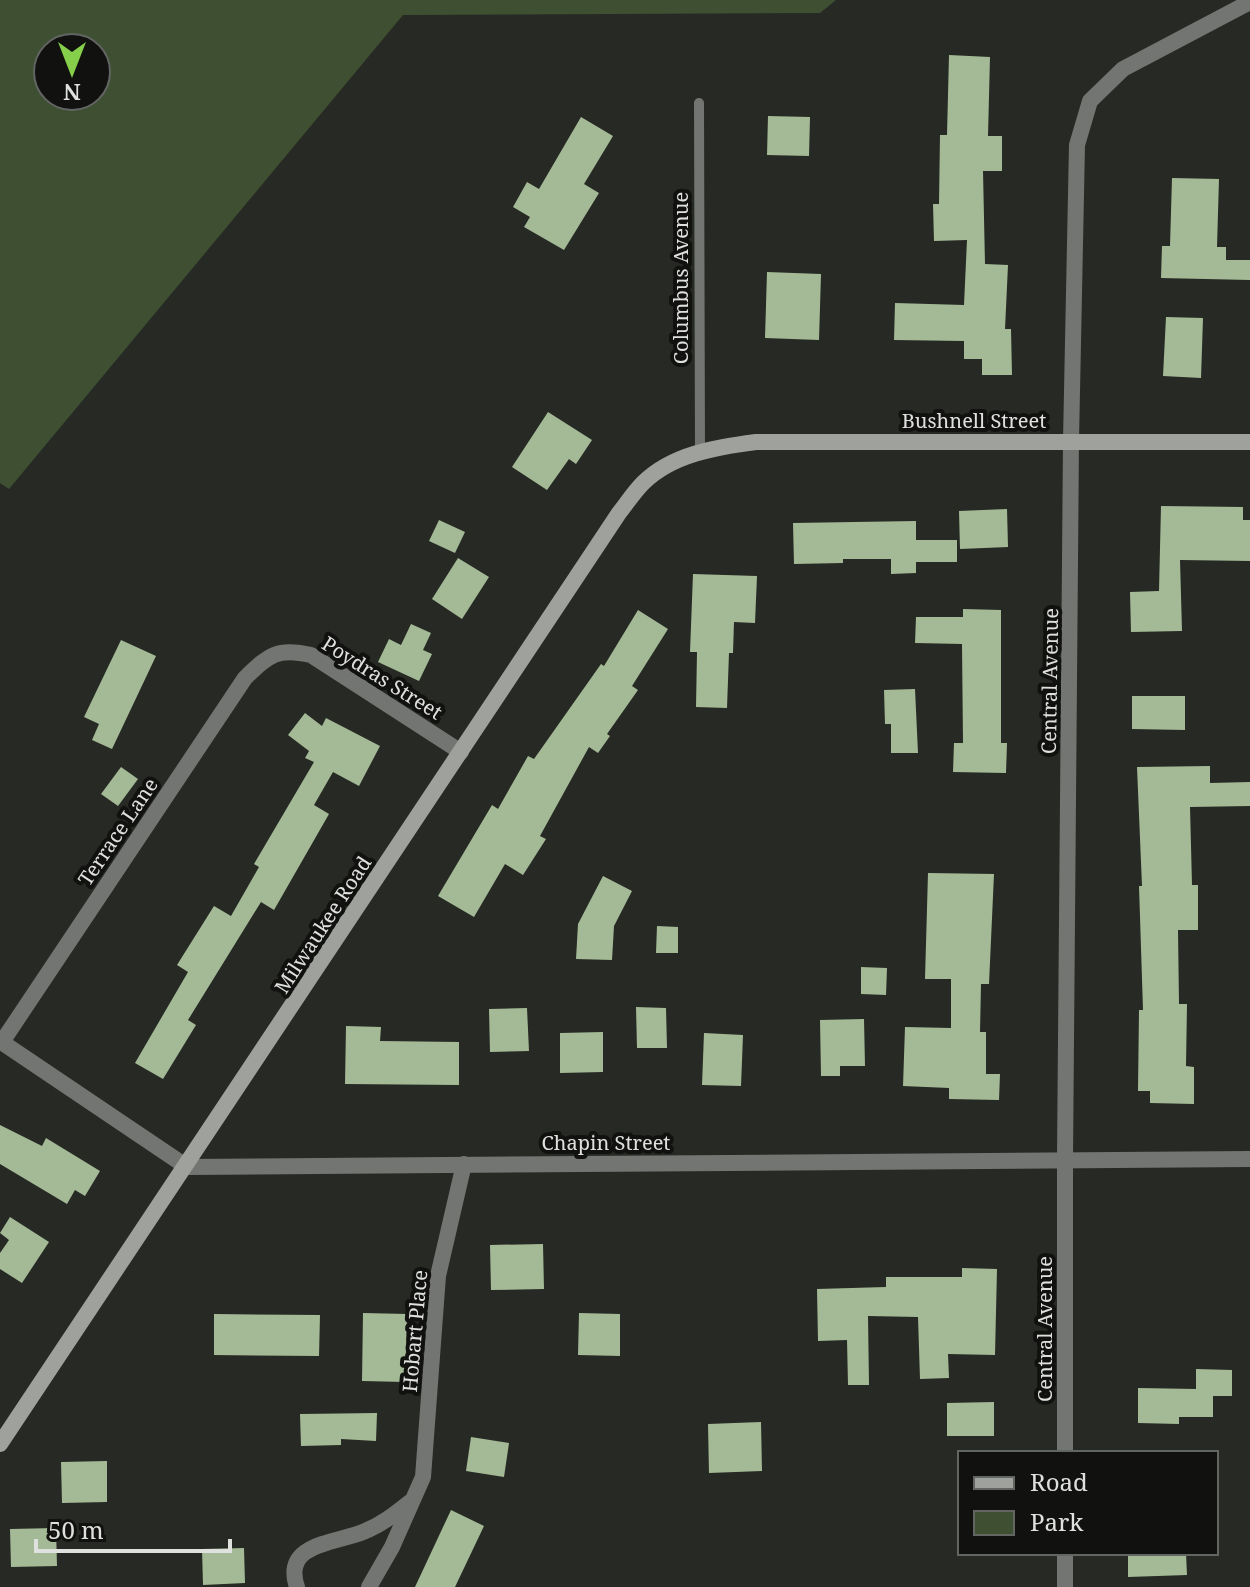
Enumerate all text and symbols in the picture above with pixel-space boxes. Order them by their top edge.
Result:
north arrow [32,32,112,112]
text: N [63,78,81,108]
street label: Columbus Avenue [667,192,694,364]
street label: Bushnell Street [902,407,1046,434]
street label: Central Avenue [1035,608,1064,754]
street label: Poydras Street [317,630,448,725]
street label: Terrace Lane [72,772,164,891]
street label: Milwaukee Road [268,851,377,999]
street label: Chapin Street [542,1129,670,1156]
street label: Central Avenue [1031,1256,1058,1402]
street label: Hobart Place [396,1269,433,1393]
legend [958,1451,1218,1555]
text: Road [1030,1465,1088,1498]
scale bar [36,1503,230,1553]
text: Park [1030,1505,1084,1538]
text: 50 m [48,1513,104,1546]

